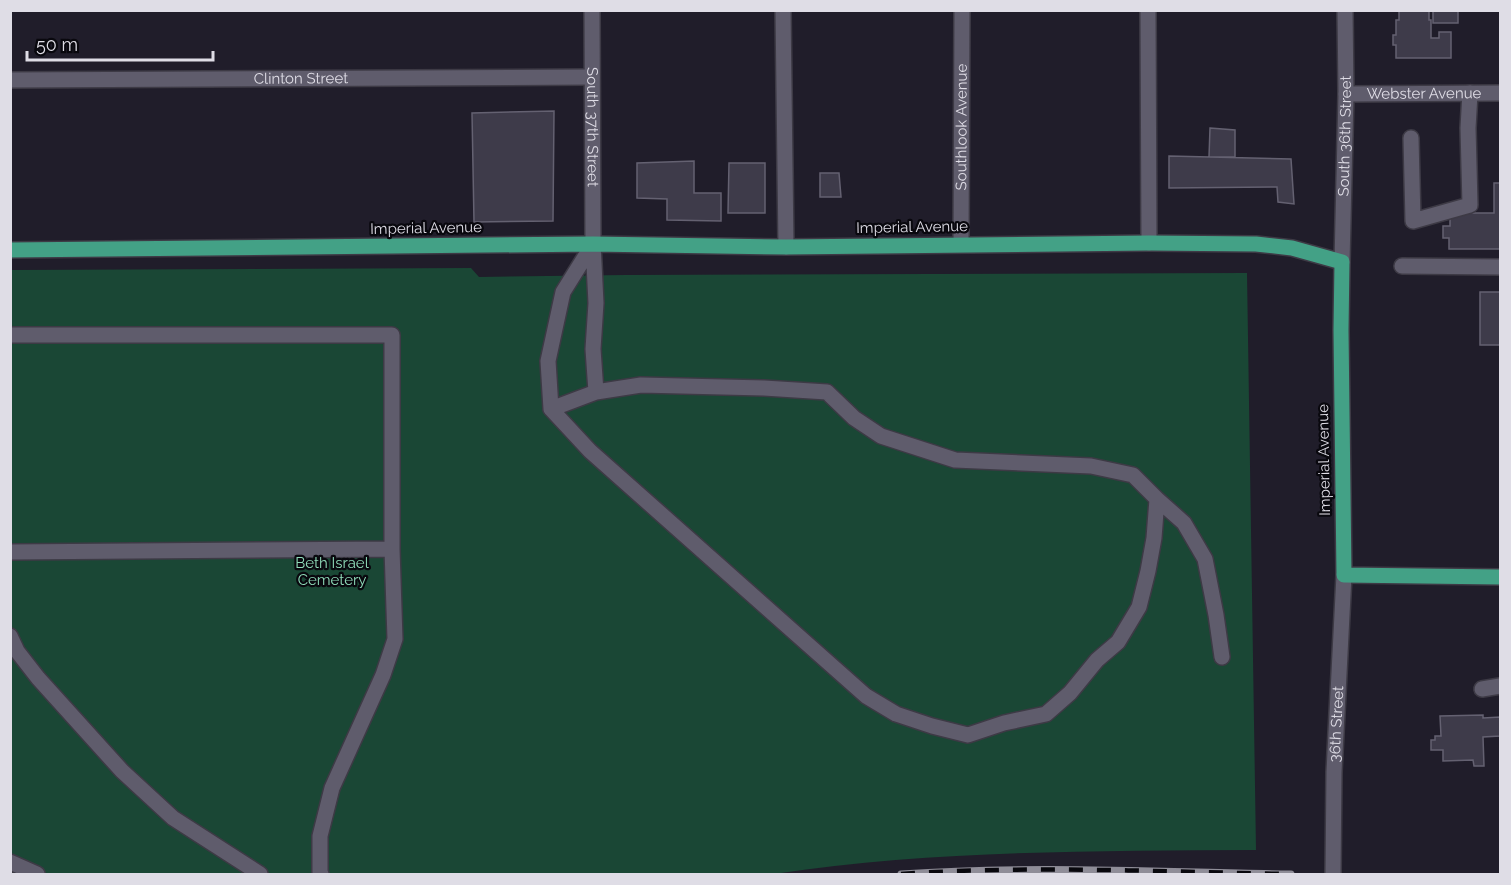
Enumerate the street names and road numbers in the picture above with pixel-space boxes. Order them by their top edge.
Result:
street label: Southlook Avenue [952,63,971,190]
street label: South 37th Street [583,67,602,187]
street label: Clinton Street [254,69,348,88]
street label: South 36th Street [1335,75,1355,197]
street label: Webster Avenue [1367,84,1482,103]
street label: Imperial Avenue [856,217,968,237]
street label: Imperial Avenue [370,218,482,238]
street label: Imperial Avenue [1314,404,1334,516]
street label: 36th Street [1326,686,1347,763]

